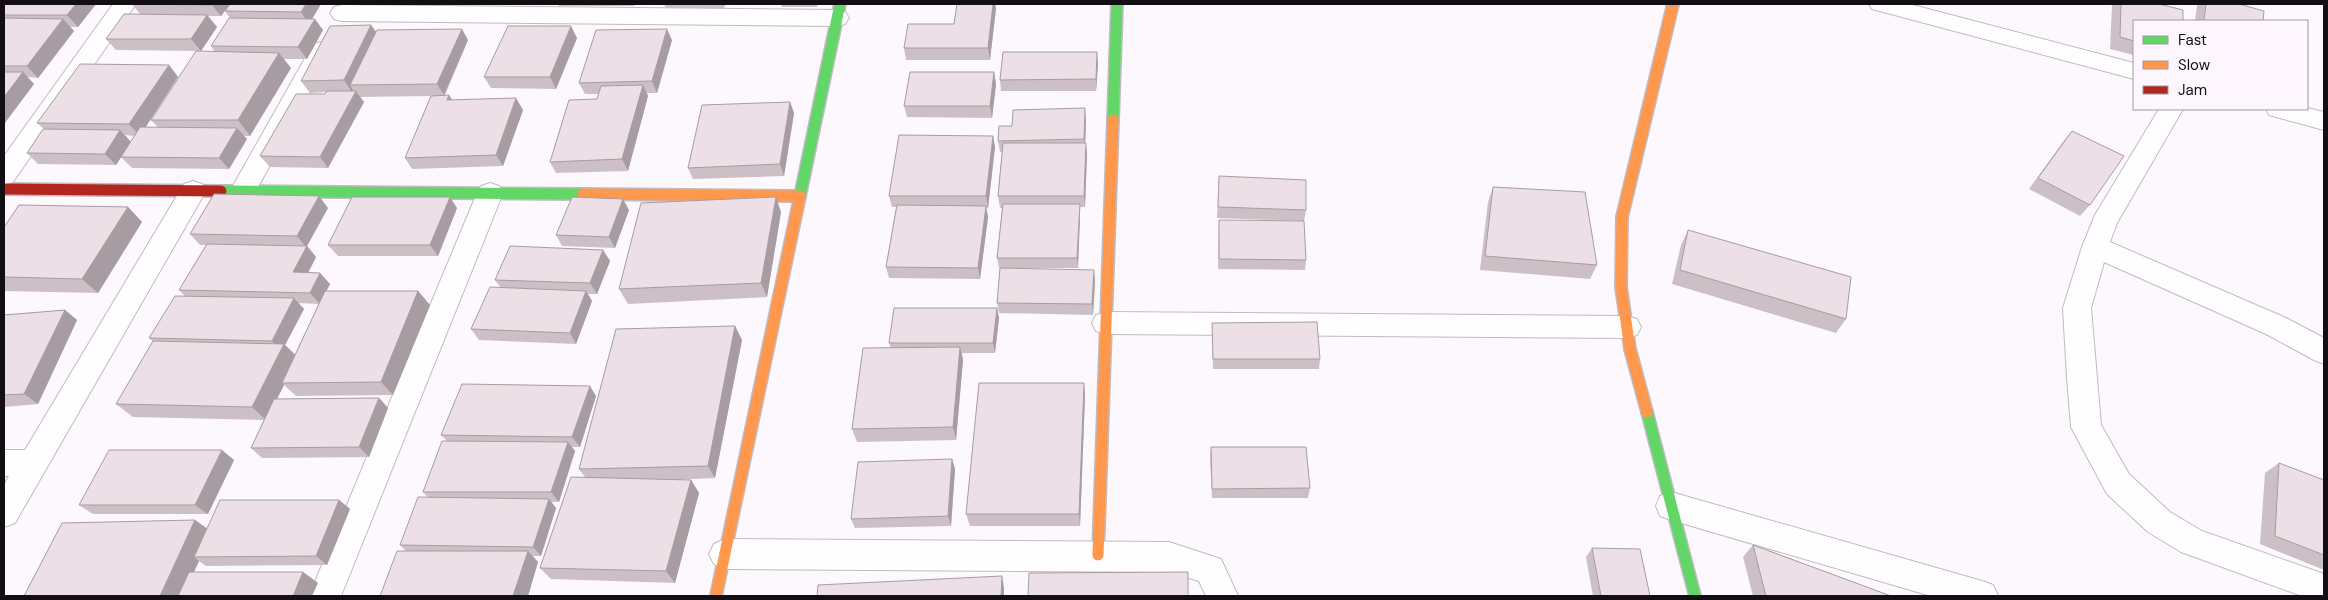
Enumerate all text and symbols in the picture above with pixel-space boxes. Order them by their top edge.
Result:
legend [2133,20,2308,110]
text: Fast [2178,30,2207,50]
text: Slow [2178,55,2211,75]
text: Jam [2178,80,2207,100]

